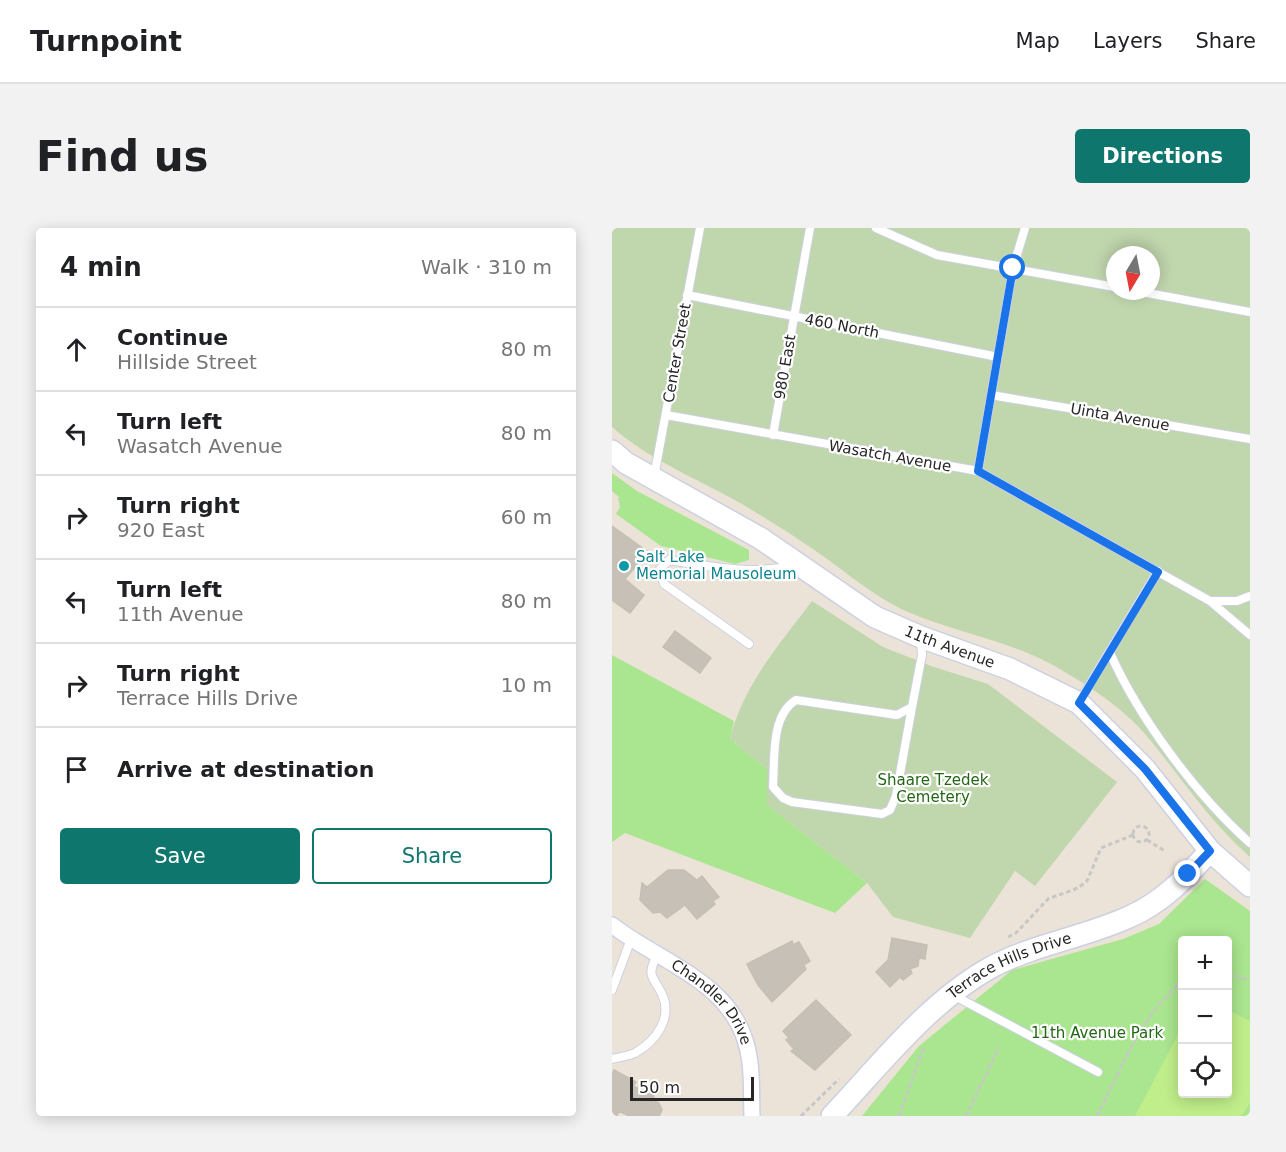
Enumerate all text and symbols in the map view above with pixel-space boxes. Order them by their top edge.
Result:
text: Turnpoint [30,25,182,58]
text: Map [1016,29,1060,53]
text: Layers [1093,29,1162,53]
text: Share [1195,29,1256,53]
button: Directions [1075,129,1250,183]
text: Find us [36,132,209,181]
north arrow [1106,246,1160,300]
text: 4 min [60,252,142,282]
route start [999,254,1025,280]
text: Walk · 310 m [421,255,552,279]
street label: Center Street [659,302,695,404]
street label: 460 North [803,310,881,342]
text: Continue [117,325,228,350]
icon: ahead [60,333,93,366]
street label: 980 East [770,333,800,401]
text: 80 m [501,337,552,361]
text: Hillside Street [117,350,257,374]
street label: Uinta Avenue [1069,399,1171,435]
text: Turn left [117,409,222,434]
icon: left [60,417,93,450]
text: 80 m [501,421,552,445]
text: Wasatch Avenue [117,434,283,458]
street label: Wasatch Avenue [827,436,953,476]
text: Turn right [117,493,240,518]
icon: right [60,501,93,534]
text: 60 m [501,505,552,529]
text: 920 East [117,518,205,542]
place label: Salt Lake Memorial Mausoleum [636,548,797,583]
marker: Salt Lake Memorial Mausoleum [617,559,631,573]
text: Turn left [117,577,222,602]
icon: left [60,585,93,618]
text: 80 m [501,589,552,613]
text: 11th Avenue [117,602,244,626]
street label: 11th Avenue [902,622,997,672]
text: Turn right [117,661,240,686]
icon: right [60,669,93,702]
text: 10 m [501,673,552,697]
text: Terrace Hills Drive [117,686,298,710]
icon: arrive [60,753,93,786]
text: Arrive at destination [117,757,374,782]
park label: Shaare Tzedek Cemetery [878,771,989,806]
button: Save [60,828,300,884]
button: Share [312,828,552,884]
route end [1174,860,1200,886]
street label: Terrace Hills Drive [943,929,1073,1003]
map controls [1178,936,1232,1098]
button: + [1178,936,1232,990]
street label: Chandler Drive [668,956,755,1047]
button: − [1178,990,1232,1044]
park label: 11th Avenue Park [1031,1024,1163,1042]
button: locate [1178,1044,1232,1098]
scale bar [630,1074,754,1102]
text: 50 m [639,1078,680,1097]

